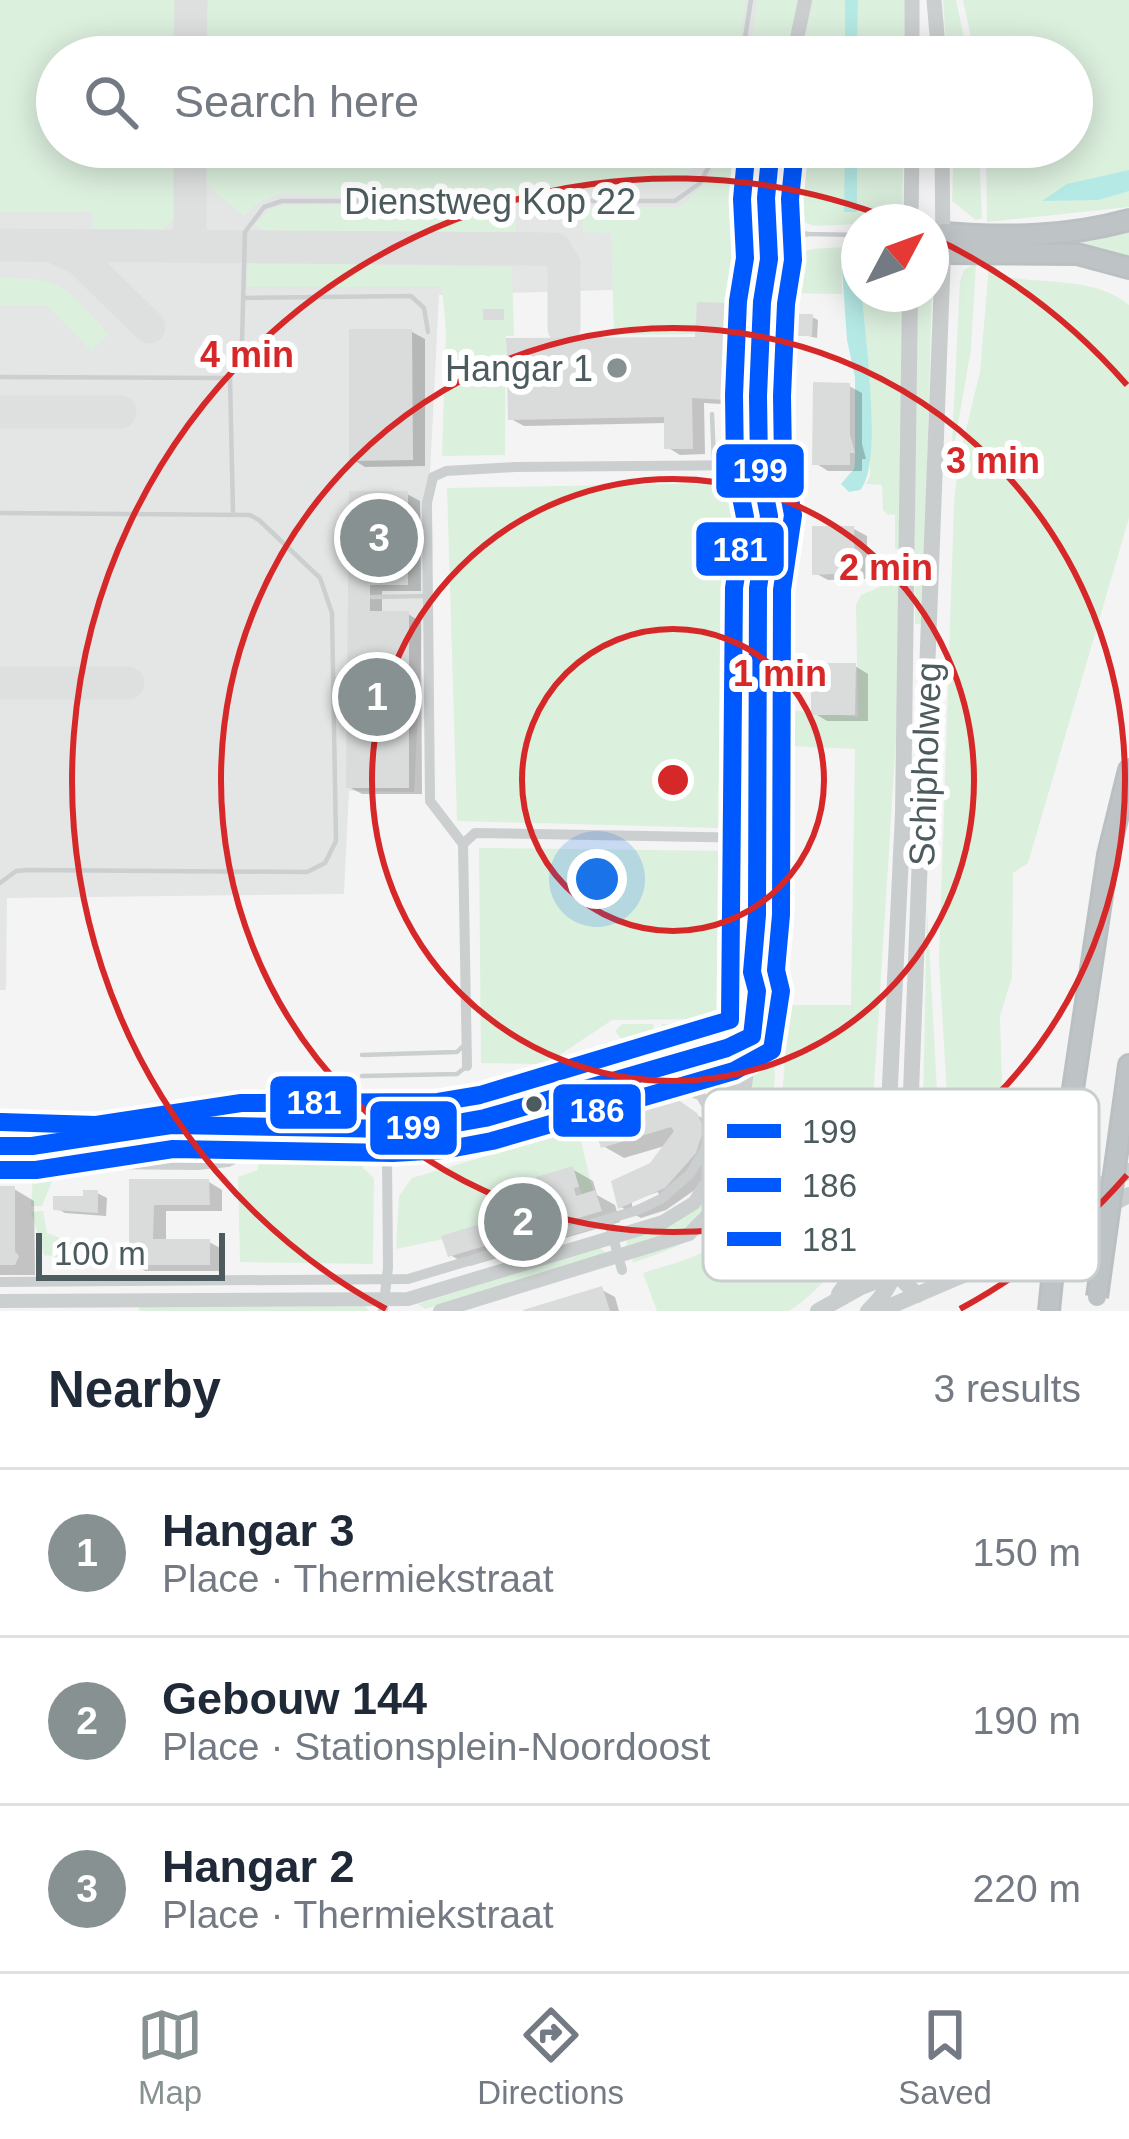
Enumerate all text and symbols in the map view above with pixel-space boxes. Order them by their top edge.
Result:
search box [36,36,1093,168]
icon: search [78,69,144,135]
text: Search here [174,76,419,127]
street label: Dienstweg Kop 22 [344,181,636,222]
north arrow [841,204,949,312]
text: 4 min [200,334,294,375]
place label: Hangar 1 [445,348,593,389]
marker: Hangar 1 [604,355,630,381]
text: 3 min [946,440,1040,481]
line badge: 199 [714,442,806,500]
text: 199 [732,452,788,489]
pin: 3 [340,493,418,583]
line badge: 181 [694,520,786,578]
text: 181 [712,531,768,568]
text: 2 min [839,547,933,588]
pin: 1 [338,652,416,742]
text: 1 min [733,653,827,694]
street label: Schipholweg [901,661,949,867]
centre of rings [652,759,694,801]
your location [567,849,627,909]
line badge: 181 [268,1074,359,1131]
line badge: 186 [551,1082,643,1139]
text: 181 [286,1084,342,1121]
legend [703,1089,1099,1281]
text: 186 [569,1092,625,1129]
unlabelled marker [523,1093,545,1115]
line badge: 199 [368,1099,459,1157]
text: 199 [385,1109,441,1146]
text: 199 [802,1113,857,1150]
text: 186 [802,1167,857,1204]
pin: 2 [484,1177,562,1267]
text: 181 [802,1221,857,1258]
scale bar [36,1227,225,1280]
text: 100 m [54,1235,146,1272]
text: Nearby [48,1361,221,1418]
text: 3 results [934,1367,1081,1410]
text: Hangar 3 [162,1505,355,1556]
text: 1 [76,1531,98,1574]
text: 150 m [973,1531,1081,1574]
text: Place · Thermiekstraat [162,1557,554,1600]
text: Gebouw 144 [162,1673,427,1724]
text: 2 [76,1699,98,1742]
text: 190 m [973,1699,1081,1742]
text: Place · Stationsplein-Noordoost [162,1725,710,1768]
text: Hangar 2 [162,1841,355,1892]
text: 3 [76,1867,98,1910]
text: 220 m [973,1867,1081,1910]
text: Place · Thermiekstraat [162,1893,554,1936]
tab: Map [137,2002,203,2112]
tab: Directions [477,2002,624,2112]
tab: Saved [898,2002,992,2112]

